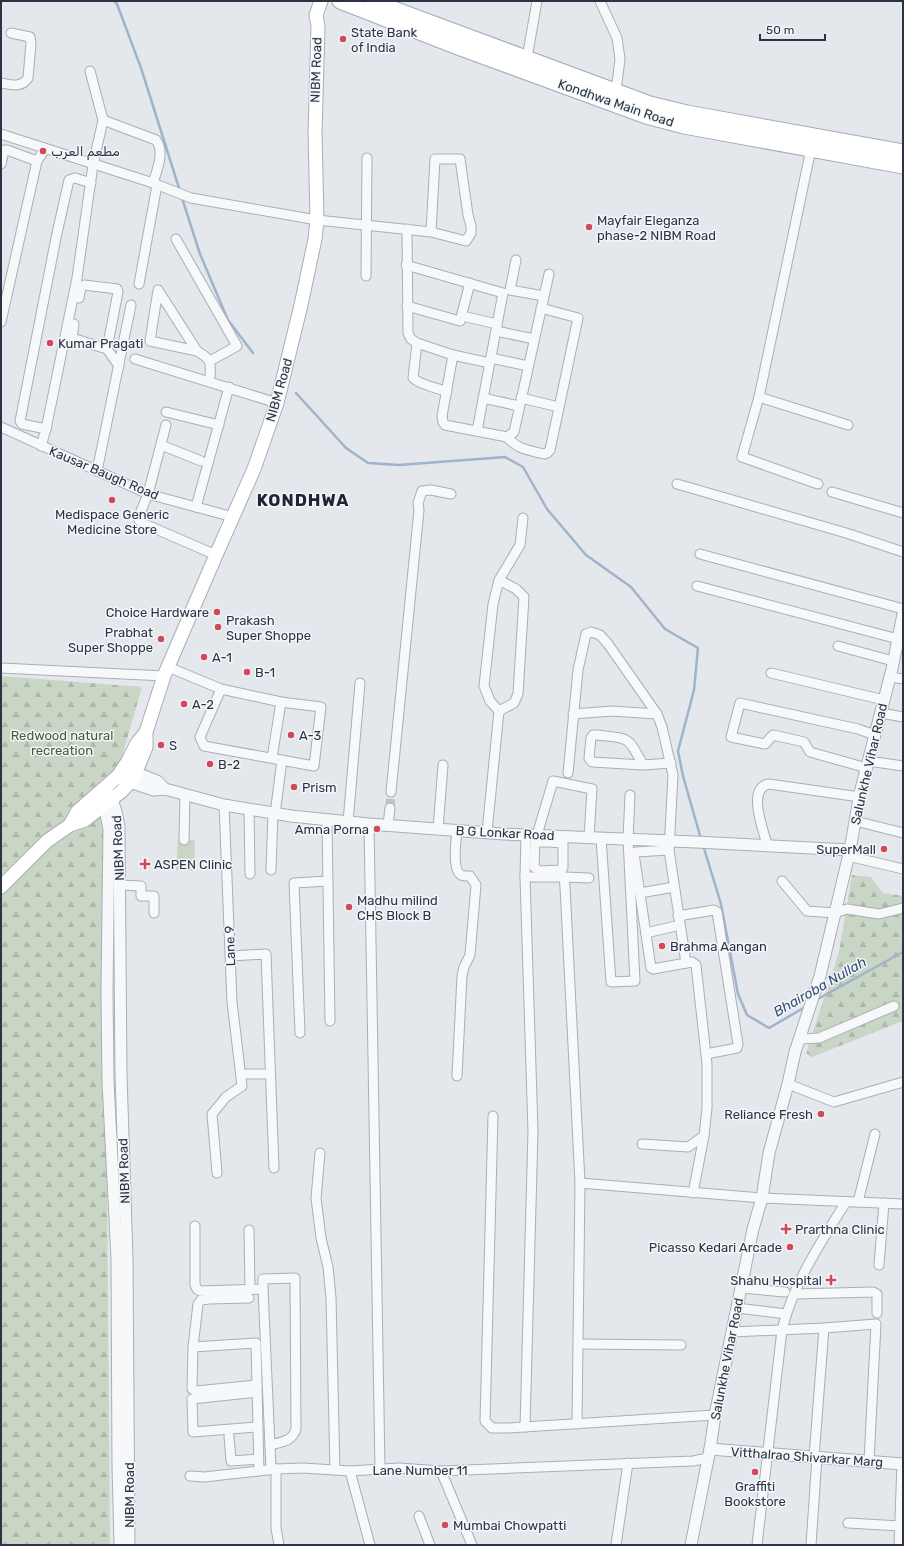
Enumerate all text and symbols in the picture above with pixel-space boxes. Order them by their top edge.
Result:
scale bar [760,16,825,42]
text: 50 m [766,23,794,37]
place label: State Bank of India [351,25,418,55]
marker: State Bank of India [338,34,348,44]
street label: NIBM Road [307,37,325,103]
street label: Kondhwa Main Road [556,76,676,130]
place label: مطعم العرب [51,144,120,160]
marker: مطعم العرب [38,146,48,156]
place label: Mayfair Eleganza phase-2 NIBM Road [597,213,716,243]
marker: Mayfair Eleganza phase-2 NIBM Road [584,222,594,232]
place label: Kumar Pragati [58,336,143,352]
marker: Kumar Pragati [45,338,55,348]
street label: NIBM Road [263,356,295,424]
street label: Kausar Baugh Road [46,443,161,504]
district label: KONDHWA [257,490,349,510]
marker: Medispace Generic Medicine Store [107,495,117,505]
place label: Medispace Generic Medicine Store [55,507,169,537]
place label: Choice Hardware [106,605,209,620]
marker: Choice Hardware [212,607,222,617]
place label: Prakash Super Shoppe [226,613,311,643]
marker: Prakash Super Shoppe [213,622,223,632]
place label: Prabhat Super Shoppe [68,625,153,655]
marker: Prabhat Super Shoppe [156,634,166,644]
place label: A-1 [212,650,232,665]
marker: A-1 [199,652,209,662]
place label: B-1 [255,665,275,680]
marker: B-1 [242,667,252,677]
place label: A-2 [192,697,214,712]
marker: A-2 [179,699,189,709]
street label: Salunkhe Vihar Road [848,702,890,826]
park label: Redwood natural recreation [11,728,113,758]
place label: A-3 [299,728,321,743]
marker: A-3 [286,730,296,740]
place label: S [169,738,177,753]
marker: S [156,740,166,750]
place label: B-2 [218,757,240,772]
marker: B-2 [205,759,215,769]
place label: Prism [302,780,337,795]
marker: Prism [289,782,299,792]
street label: NIBM Road [109,815,127,881]
place label: Amna Porna [295,822,369,837]
street label: B G Lonkar Road [455,823,555,843]
marker: Amna Porna [372,824,382,834]
place label: SuperMall [816,842,876,857]
marker: SuperMall [879,844,889,854]
place label: ASPEN Clinic [154,857,232,872]
marker: ASPEN Clinic [139,858,151,870]
place label: Madhu milind CHS Block B [357,893,438,923]
marker: Madhu milind CHS Block B [344,902,354,912]
street label: Lane 9 [222,925,238,967]
place label: Brahma Aangan [670,939,767,955]
marker: Brahma Aangan [657,941,667,951]
water label: Bhairoba Nullah [770,953,870,1021]
place label: Reliance Fresh [724,1107,813,1122]
marker: Reliance Fresh [816,1109,826,1119]
street label: NIBM Road [115,1138,133,1204]
place label: Prarthna Clinic [795,1222,885,1237]
marker: Prarthna Clinic [780,1223,792,1235]
place label: Picasso Kedari Arcade [649,1240,782,1255]
marker: Picasso Kedari Arcade [785,1242,795,1252]
place label: Shahu Hospital [730,1273,822,1288]
marker: Shahu Hospital [825,1274,837,1286]
street label: Salunkhe Vihar Road [708,1297,746,1421]
street label: Vitthalrao Shivarkar Marg [730,1444,884,1471]
street label: NIBM Road [122,1462,137,1528]
street label: Lane Number 11 [372,1463,468,1478]
marker: Graffiti Bookstore [750,1467,760,1477]
place label: Graffiti Bookstore [724,1479,786,1509]
place label: Mumbai Chowpatti [453,1518,566,1533]
marker: Mumbai Chowpatti [440,1520,450,1530]

